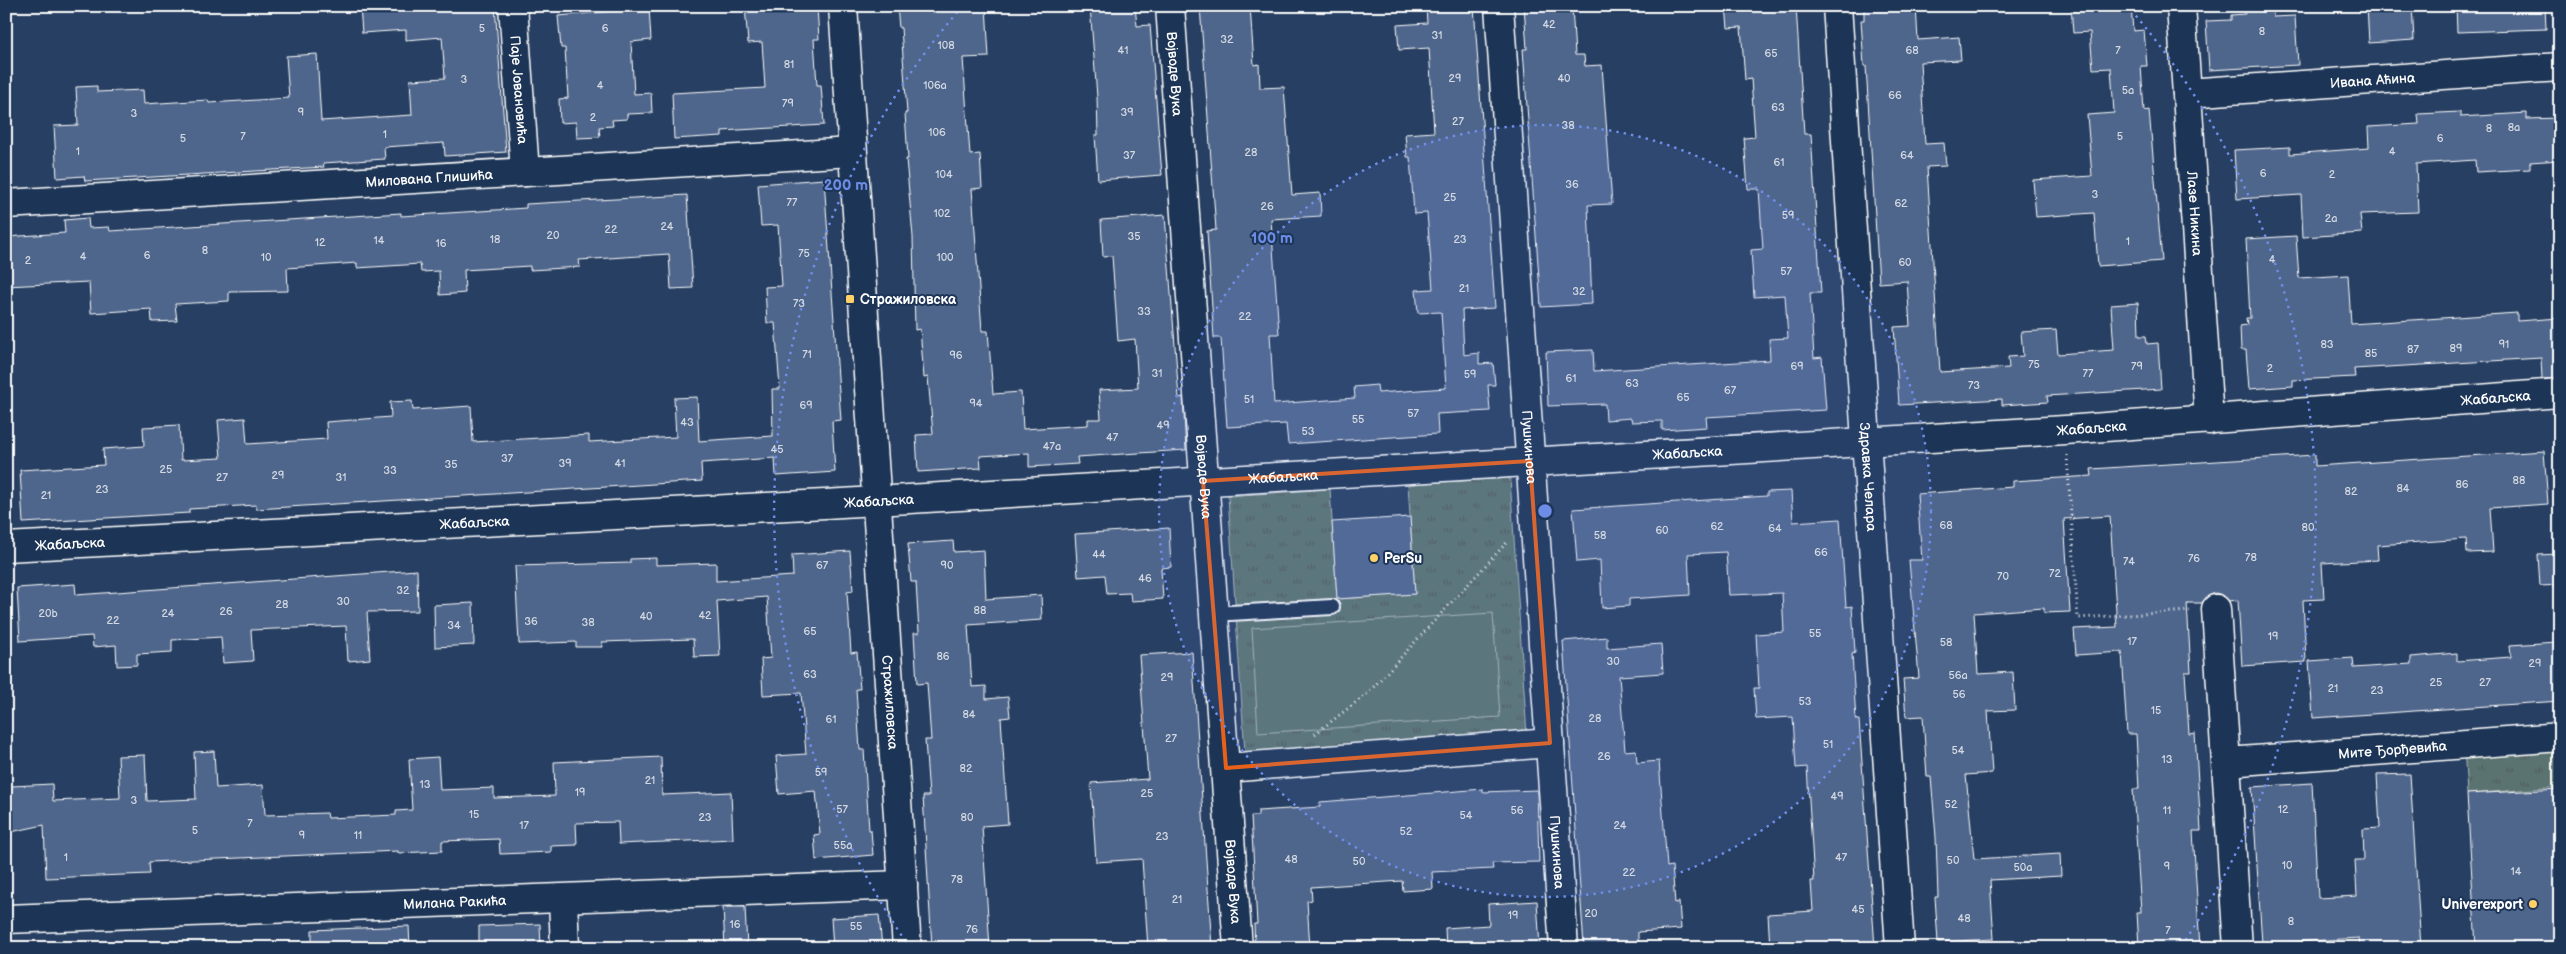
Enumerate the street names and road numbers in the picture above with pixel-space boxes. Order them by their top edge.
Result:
street label: Војводе Вука [1163,31,1186,117]
street label: Паје Јовановића [507,35,532,145]
street label: Ивана Аћина [2329,69,2416,92]
street label: Милована Глишића [365,166,494,190]
street label: Лазе Никина [2184,169,2206,257]
street label: Жабаљска [2460,387,2532,409]
street label: Пушкинова [1518,410,1540,485]
street label: Жабаљска [2056,417,2128,439]
street label: Здравка Челара [1856,422,1881,533]
street label: Војводе Вука [1192,434,1216,520]
street label: Жабаљска [1652,442,1724,463]
street label: Жабаљска [1247,466,1319,487]
street label: Жабаљска [843,490,915,511]
street label: Жабаљска [439,512,511,533]
street label: Жабаљска [34,533,106,554]
street label: Стражиловска [879,655,902,751]
street label: Мите Ђорђевића [2337,737,2448,762]
street label: Пушкинова [1546,815,1568,890]
street label: Војводе Вука [1222,839,1245,925]
street label: Милана Ракића [403,892,507,912]

